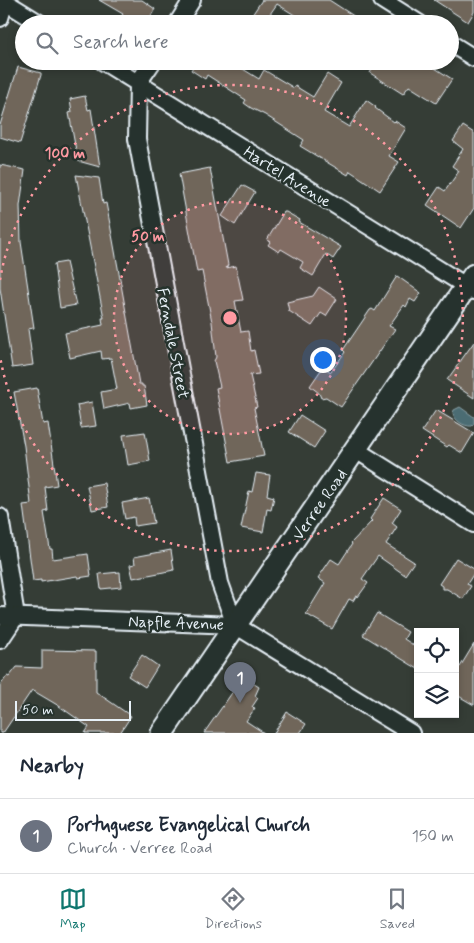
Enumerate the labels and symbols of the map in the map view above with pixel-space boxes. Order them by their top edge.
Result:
street label: Hartel Avenue [239,142,336,213]
text: 100 m [45,144,85,164]
text: 50 m [131,227,165,247]
street label: Ferndale Street [151,286,194,401]
centre of rings [221,309,239,327]
your location [310,347,336,373]
street label: Verree Road [288,465,352,545]
street label: Napfle Avenue [128,611,224,636]
pin: 1 [224,662,256,703]
scale bar [15,698,131,721]

